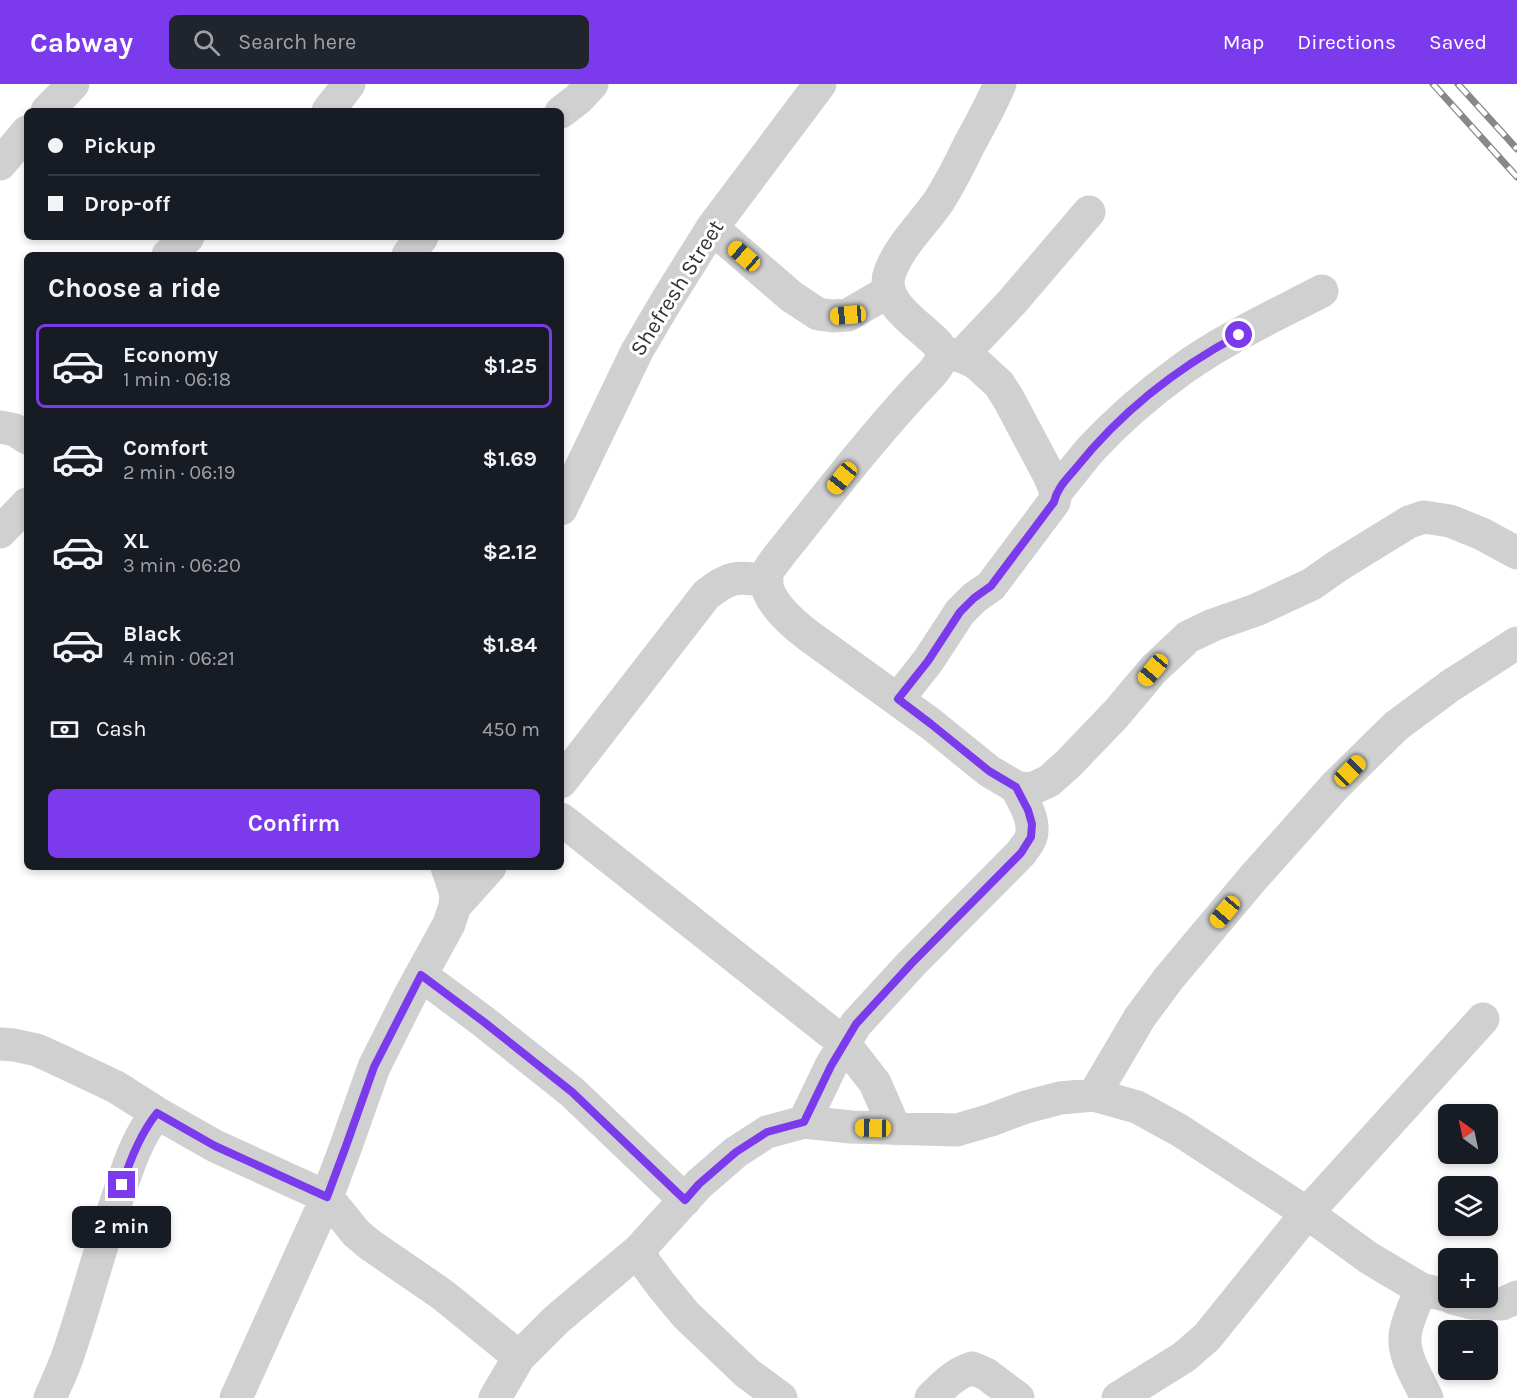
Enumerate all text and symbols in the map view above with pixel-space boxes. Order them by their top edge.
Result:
search box [169,15,589,69]
text: Cabway [30,26,133,59]
icon: search [190,26,223,59]
text: Search here [238,29,356,55]
text: Map [1223,30,1264,54]
text: Directions [1297,30,1396,54]
text: Saved [1429,30,1487,54]
text: Pickup [84,133,156,159]
text: Drop-off [84,191,170,217]
street label: Shefresh Street [625,215,729,361]
car [725,237,763,275]
text: Choose a ride [48,272,221,304]
car [829,304,867,326]
route start [1225,321,1252,348]
icon: car [51,339,105,393]
text: Economy [123,342,218,368]
text: $1.25 [483,353,537,379]
text: 1 min · 06:18 [123,368,231,391]
icon: car [51,432,105,486]
text: Comfort [123,435,208,461]
text: $1.69 [482,446,537,472]
car [824,458,860,498]
text: 2 min · 06:19 [123,461,235,484]
icon: car [51,525,105,579]
text: XL [123,528,149,554]
text: $2.12 [483,539,537,565]
text: 3 min · 06:20 [123,554,241,577]
icon: car [51,618,105,672]
text: Black [123,621,182,647]
text: $1.84 [482,632,537,658]
text: 4 min · 06:21 [123,647,235,670]
car [1135,650,1171,690]
icon: cash [48,713,81,746]
text: Cash [96,716,146,742]
text: 450 m [482,718,540,741]
car [1331,752,1369,790]
button: Confirm [48,789,540,858]
car [1207,892,1243,932]
north arrow [1438,1104,1498,1164]
map controls [1438,1104,1498,1380]
car [855,1119,891,1137]
route end [108,1171,135,1198]
button: layers [1438,1176,1498,1236]
callout: 2 min [72,1206,172,1248]
text: 2 min [94,1215,149,1238]
button: + [1438,1248,1498,1308]
button: − [1438,1320,1498,1380]

